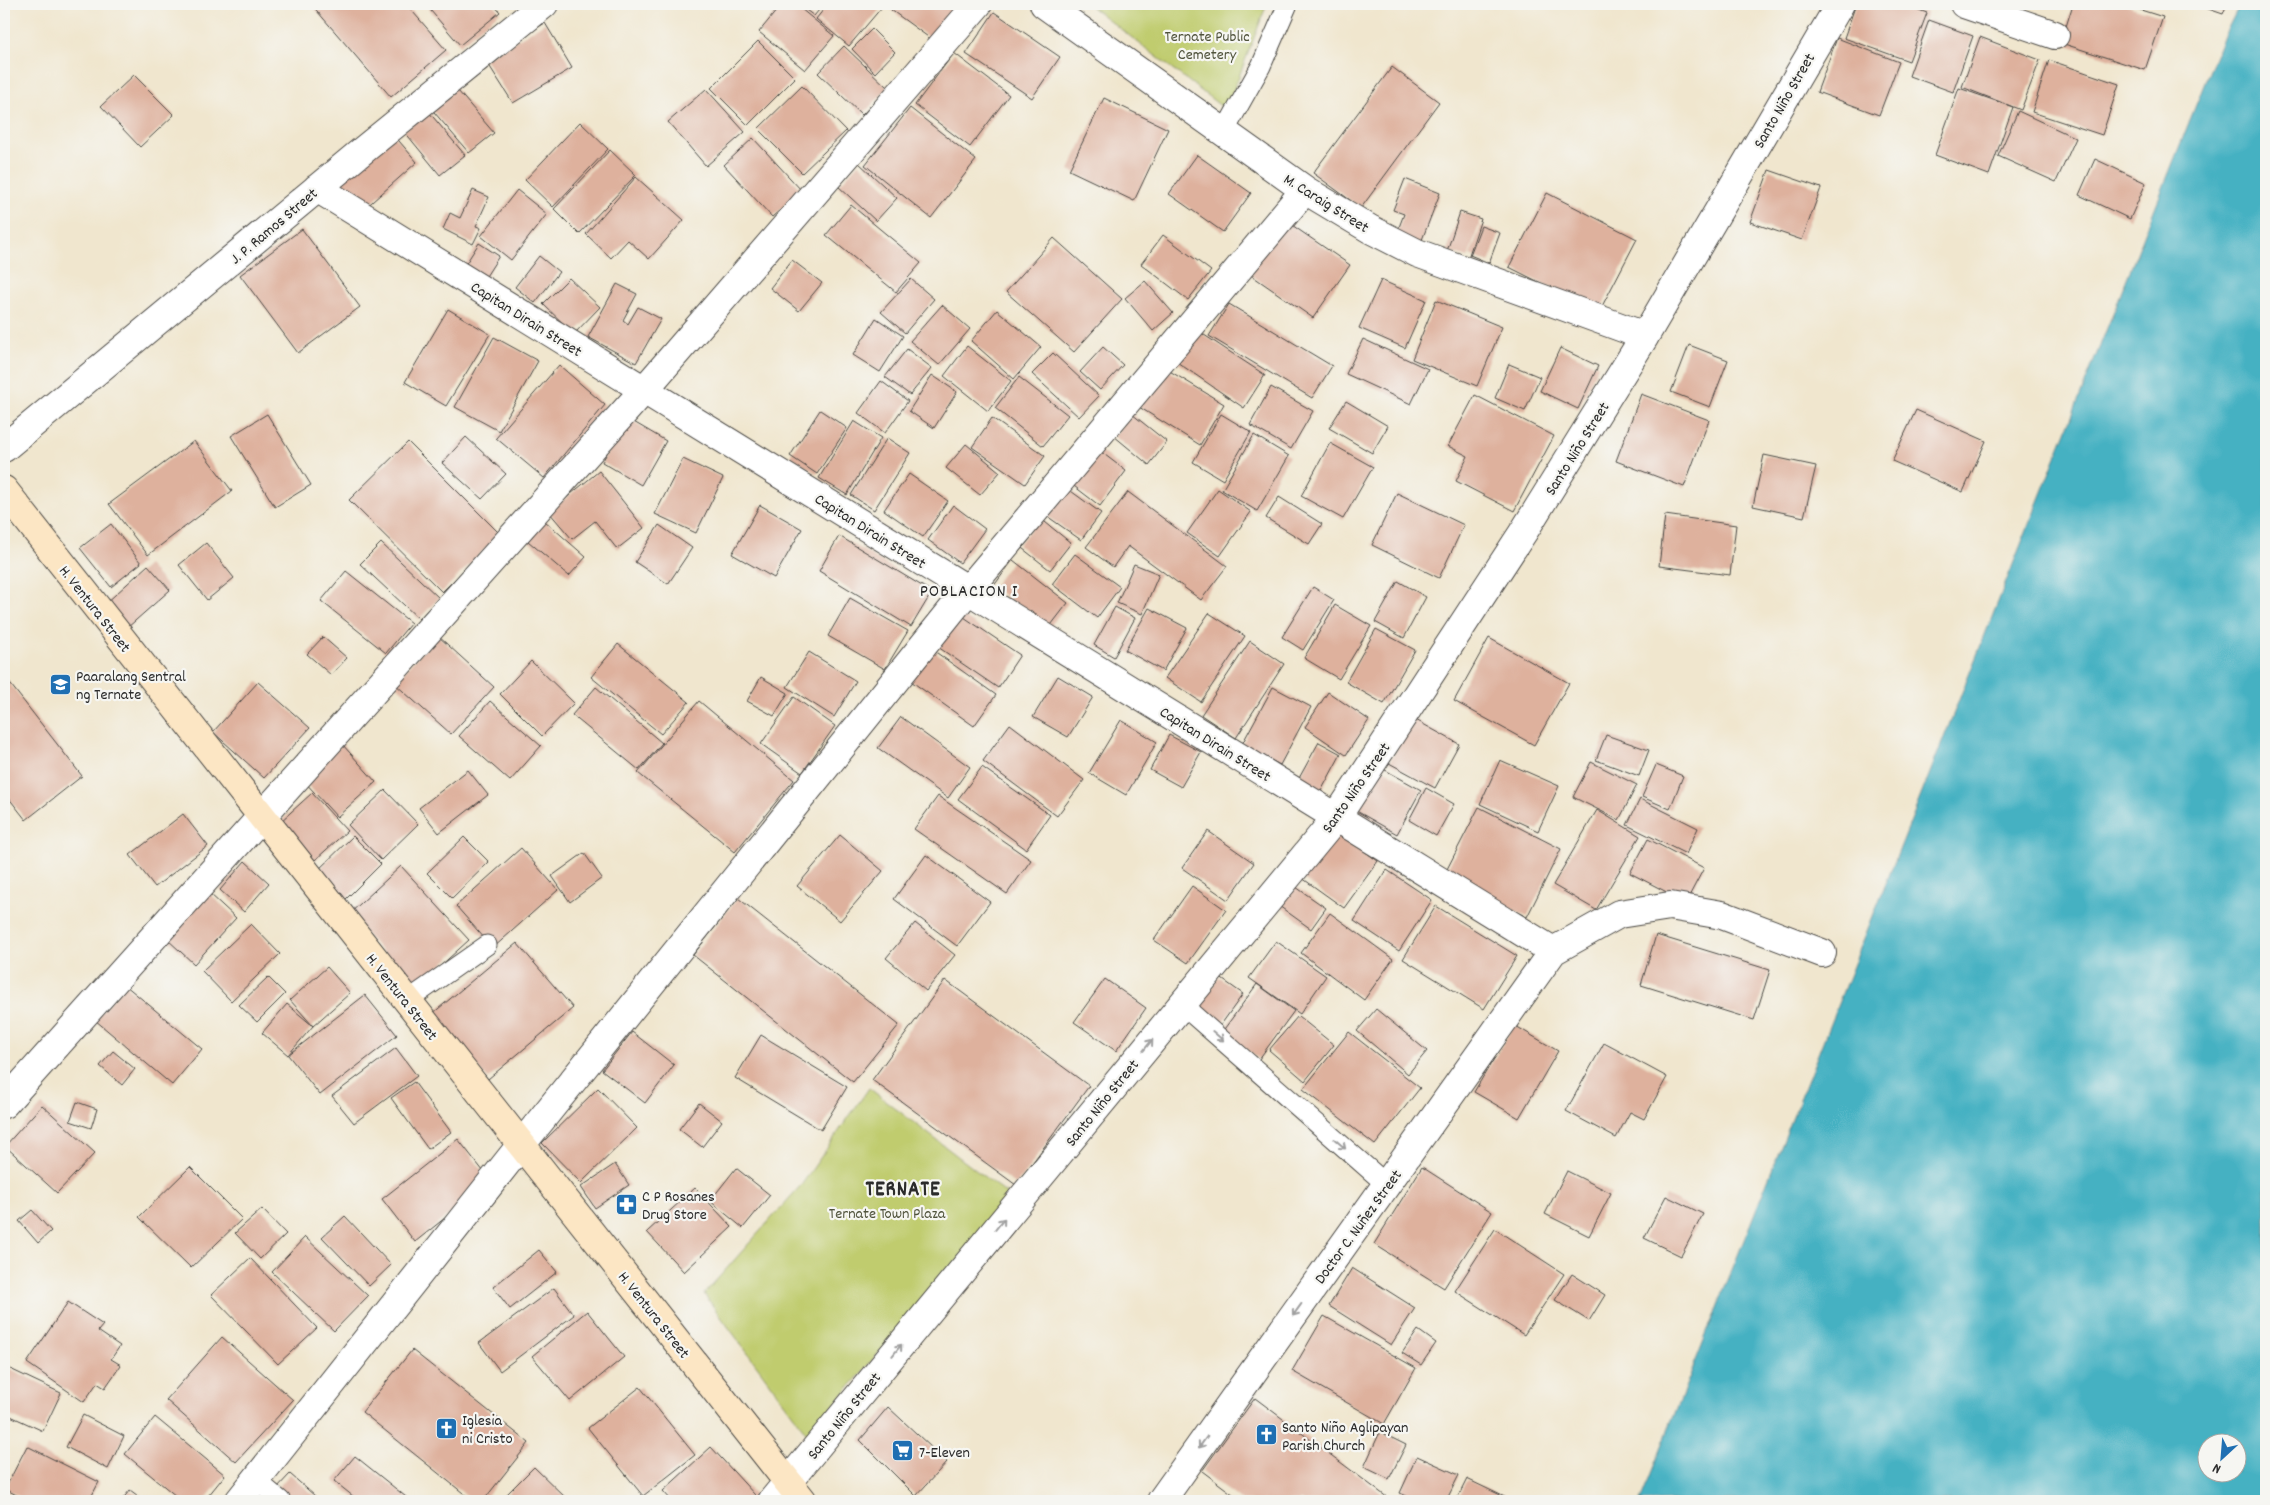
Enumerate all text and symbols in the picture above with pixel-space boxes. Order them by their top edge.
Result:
park label: Ternate Public Cemetery [1164,26,1250,67]
street label: Santo Niño Street [1749,49,1822,153]
street label: M. Caraig Street [1278,169,1373,240]
street label: J. P. Ramos Street [226,183,324,271]
street label: Capitan Dirain Street [465,277,586,364]
street label: Santo Niño Street [1540,398,1616,501]
street label: Capitan Dirain Street [809,489,930,576]
street label: H. Ventura Street [53,561,136,658]
district label: POBLACION I [920,580,1018,605]
place label: Paaralang Sentral ng Ternate [76,666,186,707]
school or university icon: Paaralang Sentral ng Ternate [48,672,72,696]
street label: Capitan Dirain Street [1154,702,1275,789]
street label: Santo Niño Street [1317,738,1397,839]
street label: H. Ventura Street [360,949,443,1046]
one-way arrow [1211,1031,1224,1042]
one-way arrow [1142,1039,1153,1052]
street label: Santo Niño Street [1060,1055,1145,1152]
one-way arrow [1333,1138,1346,1149]
street label: Doctor C. Nuñez Street [1310,1165,1409,1289]
district label: TERNATE [866,1176,940,1206]
place label: C P Rosanes Drug Store [642,1186,715,1227]
pharmacy icon: C P Rosanes Drug Store [614,1192,638,1216]
park label: Ternate Town Plaza [829,1203,946,1226]
one-way arrow [995,1218,1006,1231]
street label: H. Ventura Street [612,1267,695,1364]
one-way arrow [1292,1303,1303,1316]
one-way arrow [891,1344,902,1357]
street label: Santo Niño Street [802,1368,887,1465]
place label: Iglesia ni Cristo [462,1410,513,1451]
church icon: Iglesia ni Cristo [434,1416,458,1440]
place label: Santo Niño Aglipayan Parish Church [1282,1417,1408,1458]
church icon: Santo Niño Aglipayan Parish Church [1254,1423,1278,1447]
north arrow [2198,1432,2248,1482]
one-way arrow [1198,1435,1208,1449]
supermarket icon: 7-Eleven [891,1439,915,1463]
place label: 7-Eleven [919,1442,970,1465]
text: N [2210,1457,2225,1478]

